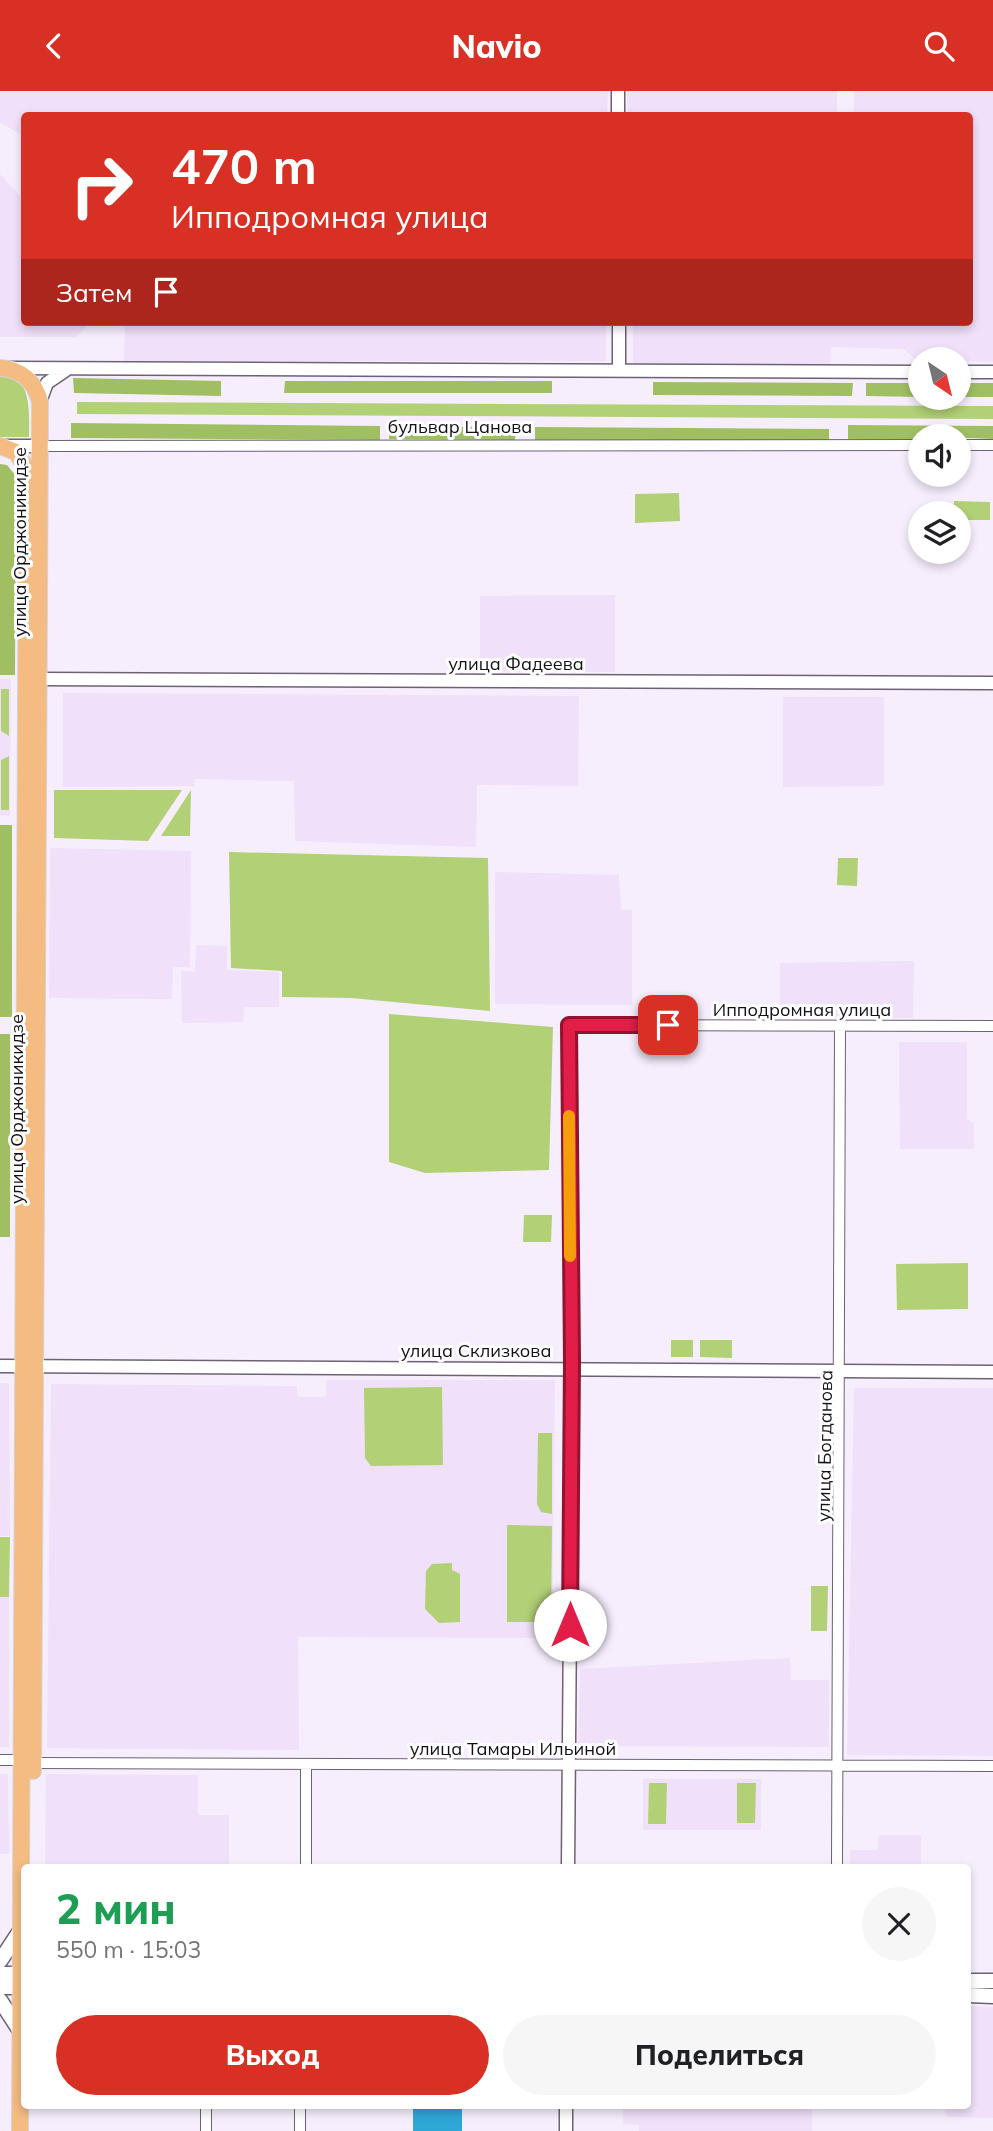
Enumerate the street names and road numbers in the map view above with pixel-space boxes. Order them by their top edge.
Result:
street label: бульвар Цанова [388,415,532,438]
street label: улица Орджоникидзе [8,447,31,637]
street label: улица Фадеева [448,652,584,675]
street label: Ипподромная улица [713,998,891,1021]
street label: улица Орджоникидзе [5,1014,28,1204]
street label: улица Склизкова [401,1339,551,1362]
street label: улица Богданова [812,1370,837,1522]
street label: улица Тамары Ильиной [410,1737,616,1760]

